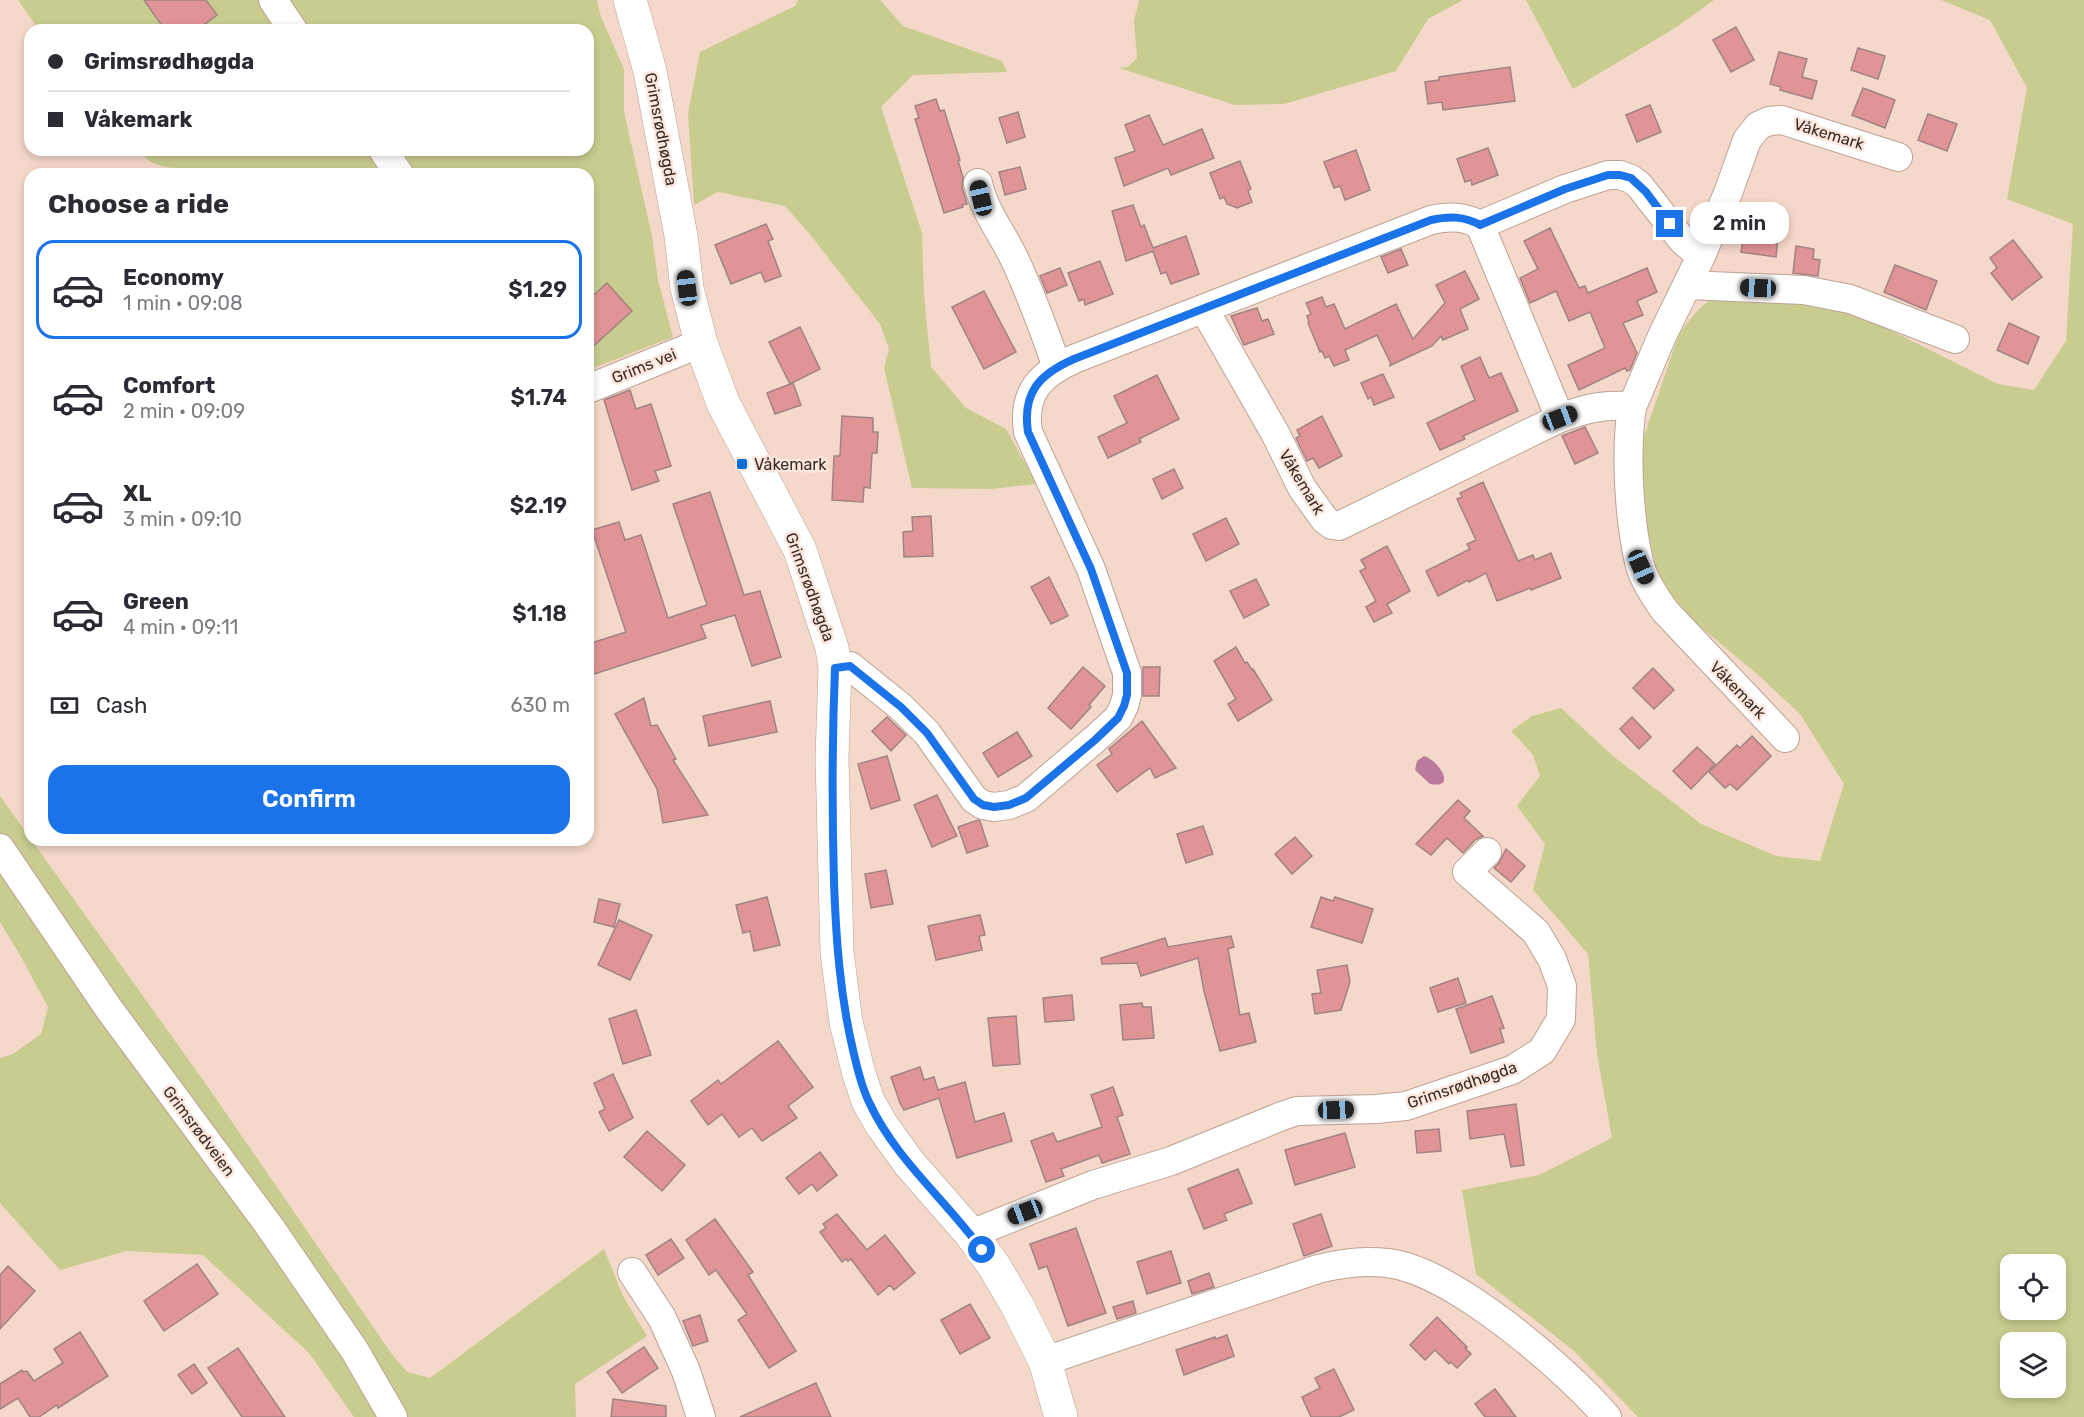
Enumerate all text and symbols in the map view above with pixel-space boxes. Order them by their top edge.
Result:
text: Grimsrødhøgda [84,48,254,75]
street label: Grimsrødhøgda [641,71,681,187]
text: Våkemark [84,106,192,133]
street label: Våkemark [1791,114,1867,154]
car [968,178,994,218]
text: Choose a ride [48,188,229,220]
callout: 2 min [1691,203,1790,245]
route end [1656,210,1683,237]
text: 2 min [1713,211,1766,235]
icon: car [51,263,105,317]
text: Economy [123,264,224,291]
car [676,269,698,307]
text: $1.29 [508,276,567,303]
car [1740,278,1776,298]
text: 1 min · 09:08 [123,291,243,315]
street label: Grims vei [609,344,679,388]
icon: car [51,371,105,425]
text: Comfort [123,372,215,399]
text: $1.74 [510,384,567,411]
text: 2 min · 09:09 [123,399,245,423]
car [1540,403,1580,433]
street label: Våkemark [1275,446,1329,519]
place label: Våkemark [754,455,827,474]
marker: Våkemark [735,457,749,471]
icon: car [51,479,105,533]
text: XL [123,480,151,507]
text: $2.19 [510,492,567,519]
text: 3 min · 09:10 [123,507,242,531]
street label: Grimsrødhøgda [781,530,839,644]
car [1625,547,1657,587]
icon: car [51,587,105,641]
text: Green [123,588,189,615]
text: $1.18 [512,600,567,627]
text: 4 min · 09:11 [123,615,238,639]
street label: Våkemark [1706,657,1771,723]
icon: cash [48,689,81,722]
text: Cash [96,692,147,719]
text: 630 m [511,693,570,717]
button: Confirm [48,765,570,834]
street label: Grimsrødhøgda [1405,1057,1519,1113]
street label: Grimsrødveien [159,1082,239,1180]
car [1318,1100,1354,1120]
car [1005,1197,1045,1227]
route start [968,1236,995,1263]
map controls [2000,1254,2066,1398]
button: locate [2000,1254,2066,1320]
button: layers [2000,1332,2066,1398]

